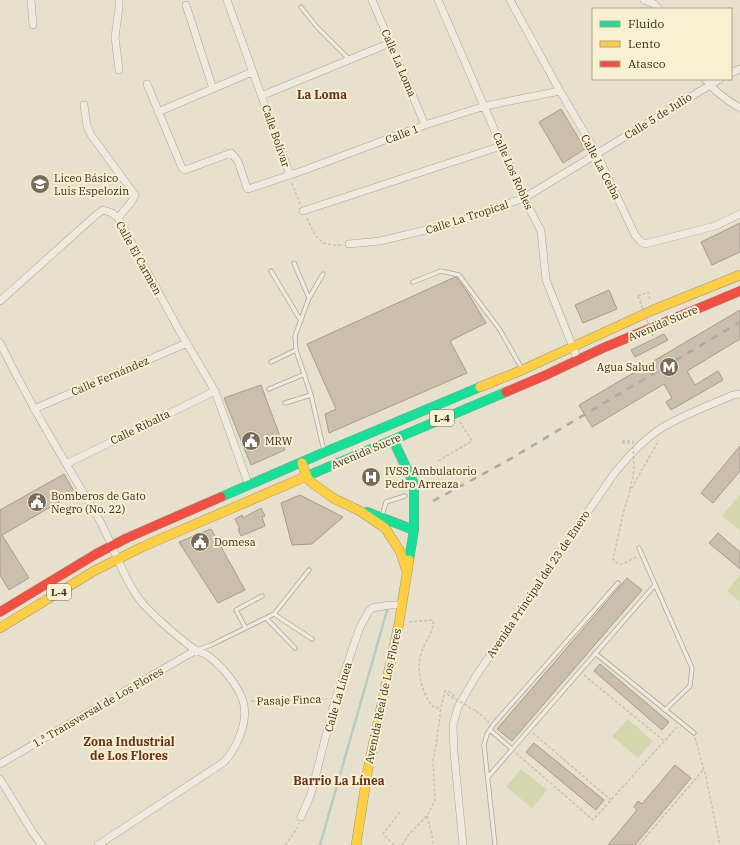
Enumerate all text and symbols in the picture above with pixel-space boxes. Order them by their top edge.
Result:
legend [592,8,732,80]
text: Fluido [628,16,665,31]
street label: Calle La Loma [378,27,420,99]
text: Lento [628,36,660,51]
text: Atasco [628,56,666,71]
district label: La Loma [297,87,347,102]
street label: Calle 5 de Julio [622,90,694,142]
street label: Calle Bolívar [259,103,293,169]
street label: Calle 1 [383,121,421,147]
street label: Calle Los Robles [490,130,536,212]
street label: Calle La Ceiba [578,132,624,202]
place label: Liceo Básico Luis Espelozin [54,171,129,198]
school or university icon: Liceo Básico Luis Espelozin [29,173,51,195]
street label: Calle La Tropical [424,197,510,237]
street label: Calle El Carmen [113,219,165,297]
street label: Avenida Sucre [626,302,700,344]
street label: Calle Fernández [69,353,152,399]
metro station icon: Agua Salud [658,356,680,378]
place label: Agua Salud [597,360,655,374]
street label: Calle Ribalta [108,406,172,448]
road number: L-4 [430,410,454,426]
public building icon: MRW [240,430,262,452]
street label: Avenida Sucre [329,430,403,472]
place label: MRW [265,434,293,448]
place label: IVSS Ambulatorio Pedro Arreaza [385,464,477,491]
hospital icon: IVSS Ambulatorio Pedro Arreaza [360,466,382,488]
place label: Bomberos de Gato Negro (No. 22) [51,489,146,516]
public building icon: Bomberos de Gato Negro (No. 22) [26,491,48,513]
street label: Avenida Principal del 23 de Enero [483,508,593,660]
public building icon: Domesa [189,531,211,553]
place label: Domesa [214,535,256,549]
road number: L-4 [47,584,71,600]
street label: Avenida Real de Los Flores [362,627,404,765]
street label: Calle La Línea [321,660,355,734]
street label: 1.ª Transversal de Los Flores [30,664,166,750]
street label: Pasaje Finca [256,692,322,708]
district label: Zona Industrial de Los Flores [83,734,175,763]
district label: Barrio La Línea [293,773,385,788]

